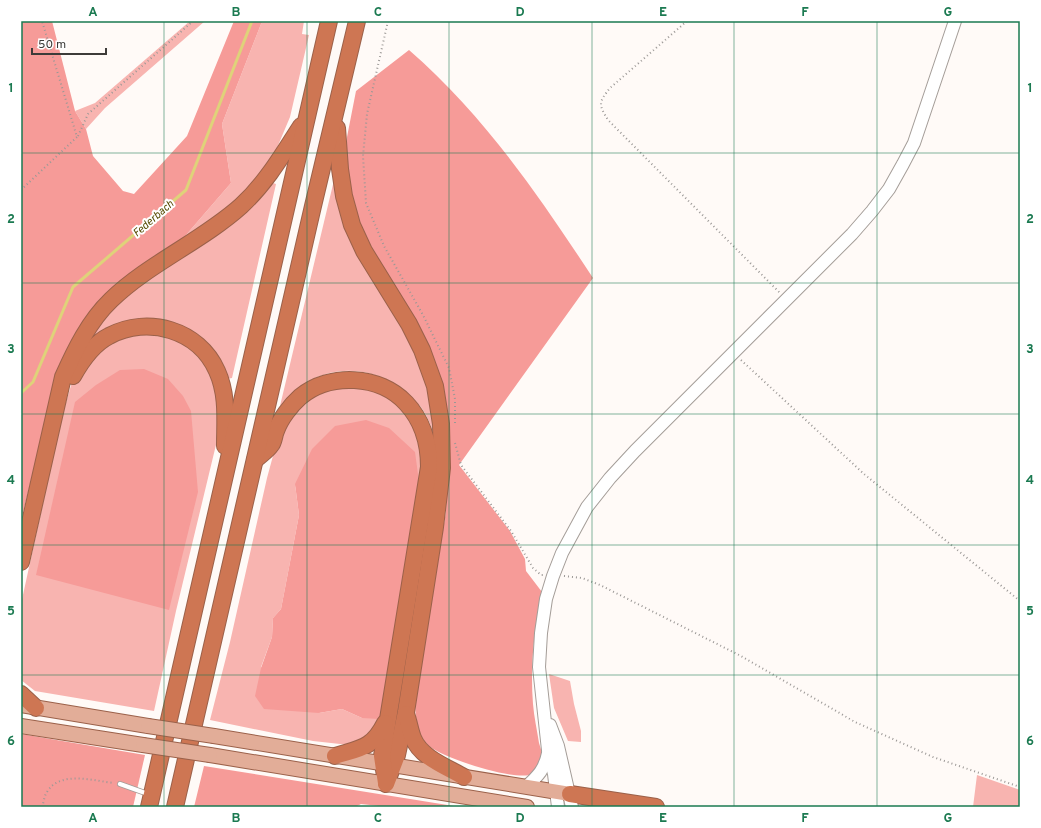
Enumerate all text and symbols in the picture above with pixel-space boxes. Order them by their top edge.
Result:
text: A [88,5,98,21]
text: B [232,5,241,21]
text: C [374,5,382,21]
text: D [515,5,525,21]
text: E [659,5,667,21]
text: F [801,5,809,21]
text: G [944,5,953,21]
scale bar [32,30,106,56]
text: 50 m [38,37,66,53]
text: 1 [8,81,14,97]
text: 1 [1027,81,1033,97]
water label: Federbach [130,197,177,240]
text: 2 [7,212,15,228]
text: 2 [1026,212,1034,228]
text: 3 [7,342,15,358]
text: 3 [1026,342,1034,358]
text: 4 [7,473,15,489]
text: 4 [1026,473,1034,489]
text: 5 [7,604,15,620]
text: 5 [1026,604,1034,620]
text: 6 [7,734,15,750]
text: 6 [1026,734,1034,750]
text: A [88,811,98,827]
text: B [232,811,241,827]
text: C [374,811,382,827]
text: D [515,811,525,827]
text: E [659,811,667,827]
text: F [801,811,809,827]
text: G [944,811,953,827]

